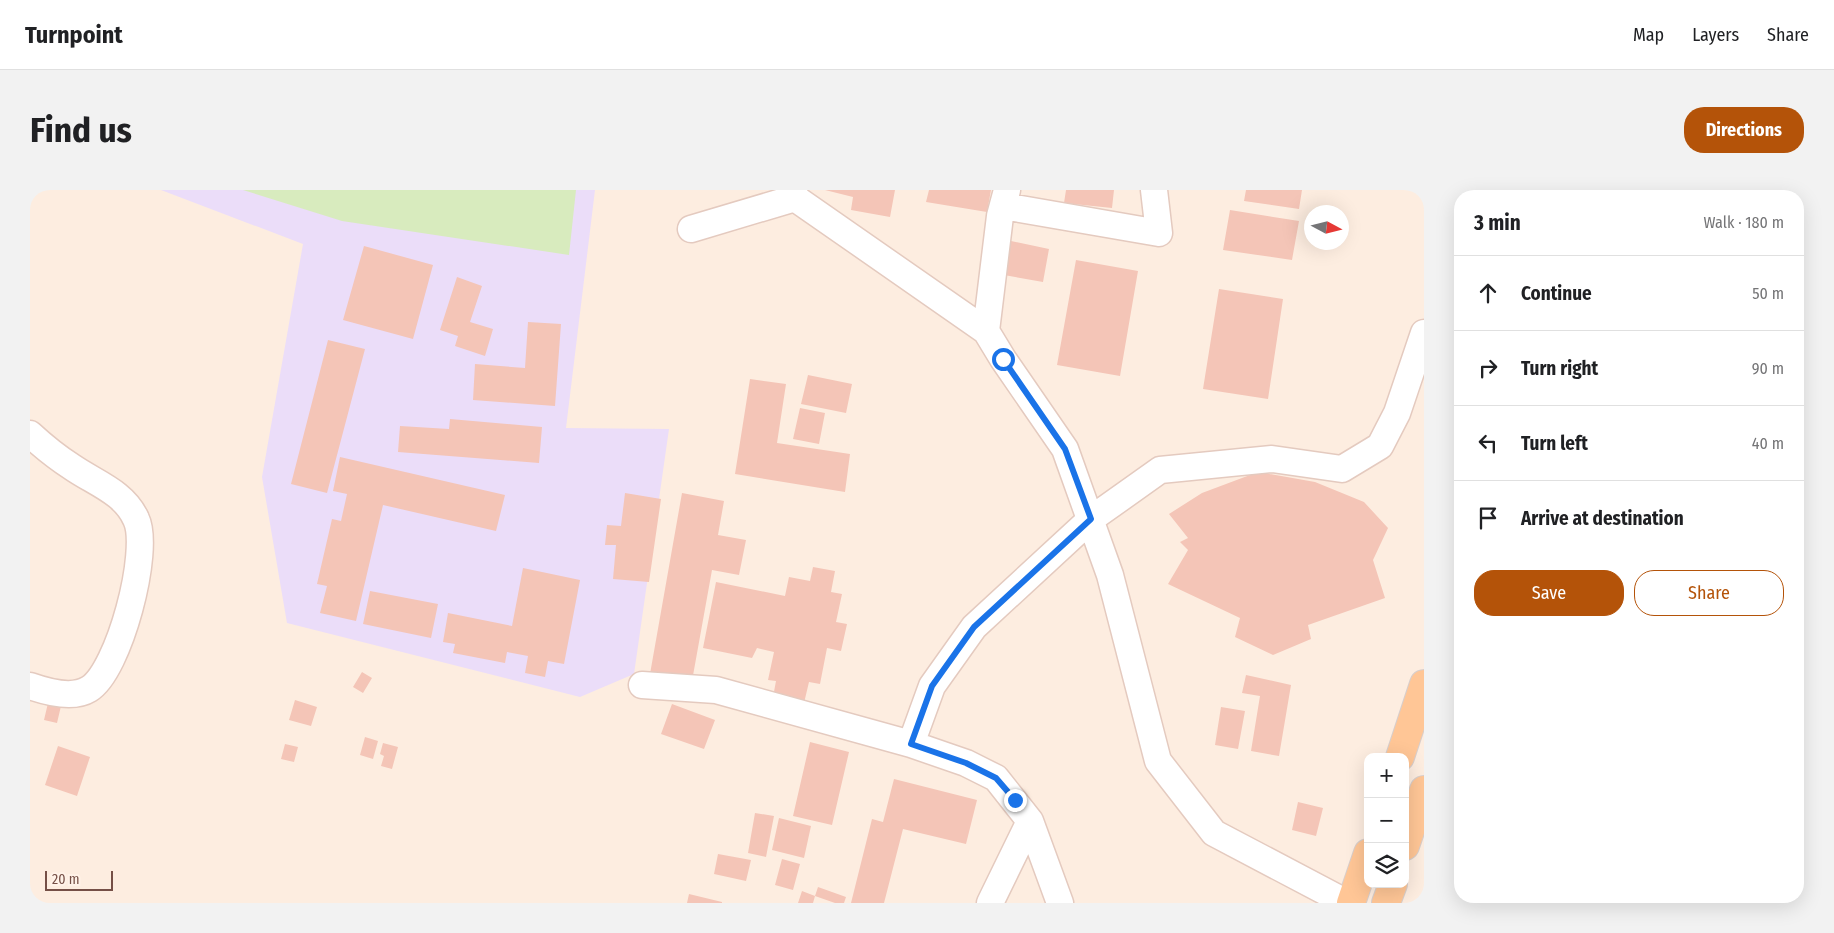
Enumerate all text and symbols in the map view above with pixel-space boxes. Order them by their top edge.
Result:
text: Turnpoint [25,21,123,49]
text: Map [1633,24,1664,46]
text: Layers [1692,24,1739,46]
text: Share [1767,24,1809,46]
button: Directions [1684,107,1804,153]
text: Find us [30,109,132,151]
north arrow [1304,205,1349,250]
text: 3 min [1474,210,1521,236]
text: Walk · 180 m [1704,213,1784,232]
icon: ahead [1474,279,1502,307]
text: Continue [1521,282,1592,305]
text: 50 m [1752,284,1784,303]
route start [992,348,1015,371]
icon: right [1474,354,1502,382]
text: Turn right [1521,357,1598,380]
text: 90 m [1752,359,1784,378]
icon: left [1474,429,1502,457]
text: Turn left [1521,432,1588,455]
text: 40 m [1752,434,1784,453]
icon: arrive [1474,504,1502,532]
text: Arrive at destination [1521,507,1684,530]
button: Save [1474,570,1624,616]
button: Share [1634,570,1784,616]
map controls [1364,753,1409,888]
button: + [1364,753,1409,798]
route end [1004,789,1027,812]
button: − [1364,798,1409,843]
button: layers [1364,843,1409,888]
scale bar [45,868,112,891]
text: 20 m [52,871,80,888]

